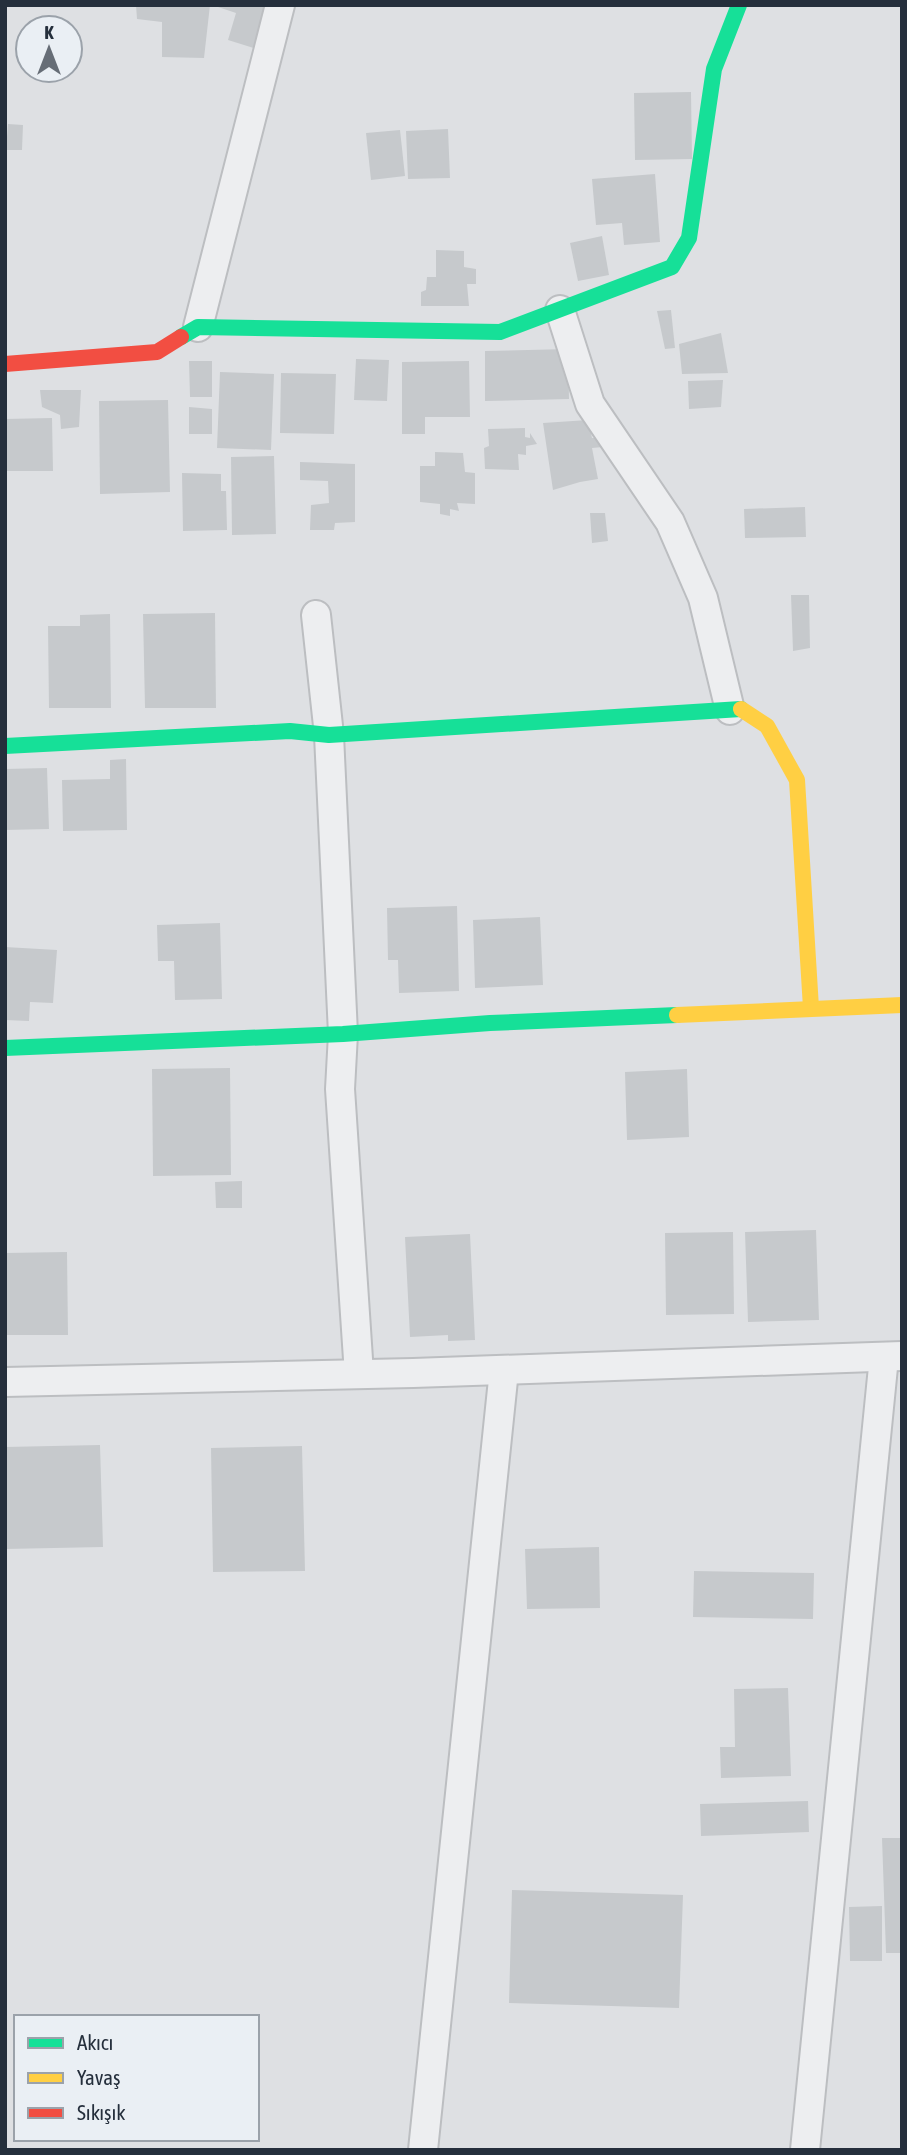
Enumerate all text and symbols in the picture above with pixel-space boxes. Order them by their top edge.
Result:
north arrow [14,14,84,84]
text: K [44,21,54,43]
legend [14,2015,259,2141]
text: Akıcı [77,2030,113,2054]
text: Yavaş [77,2065,120,2089]
text: Sıkışık [77,2100,126,2124]

